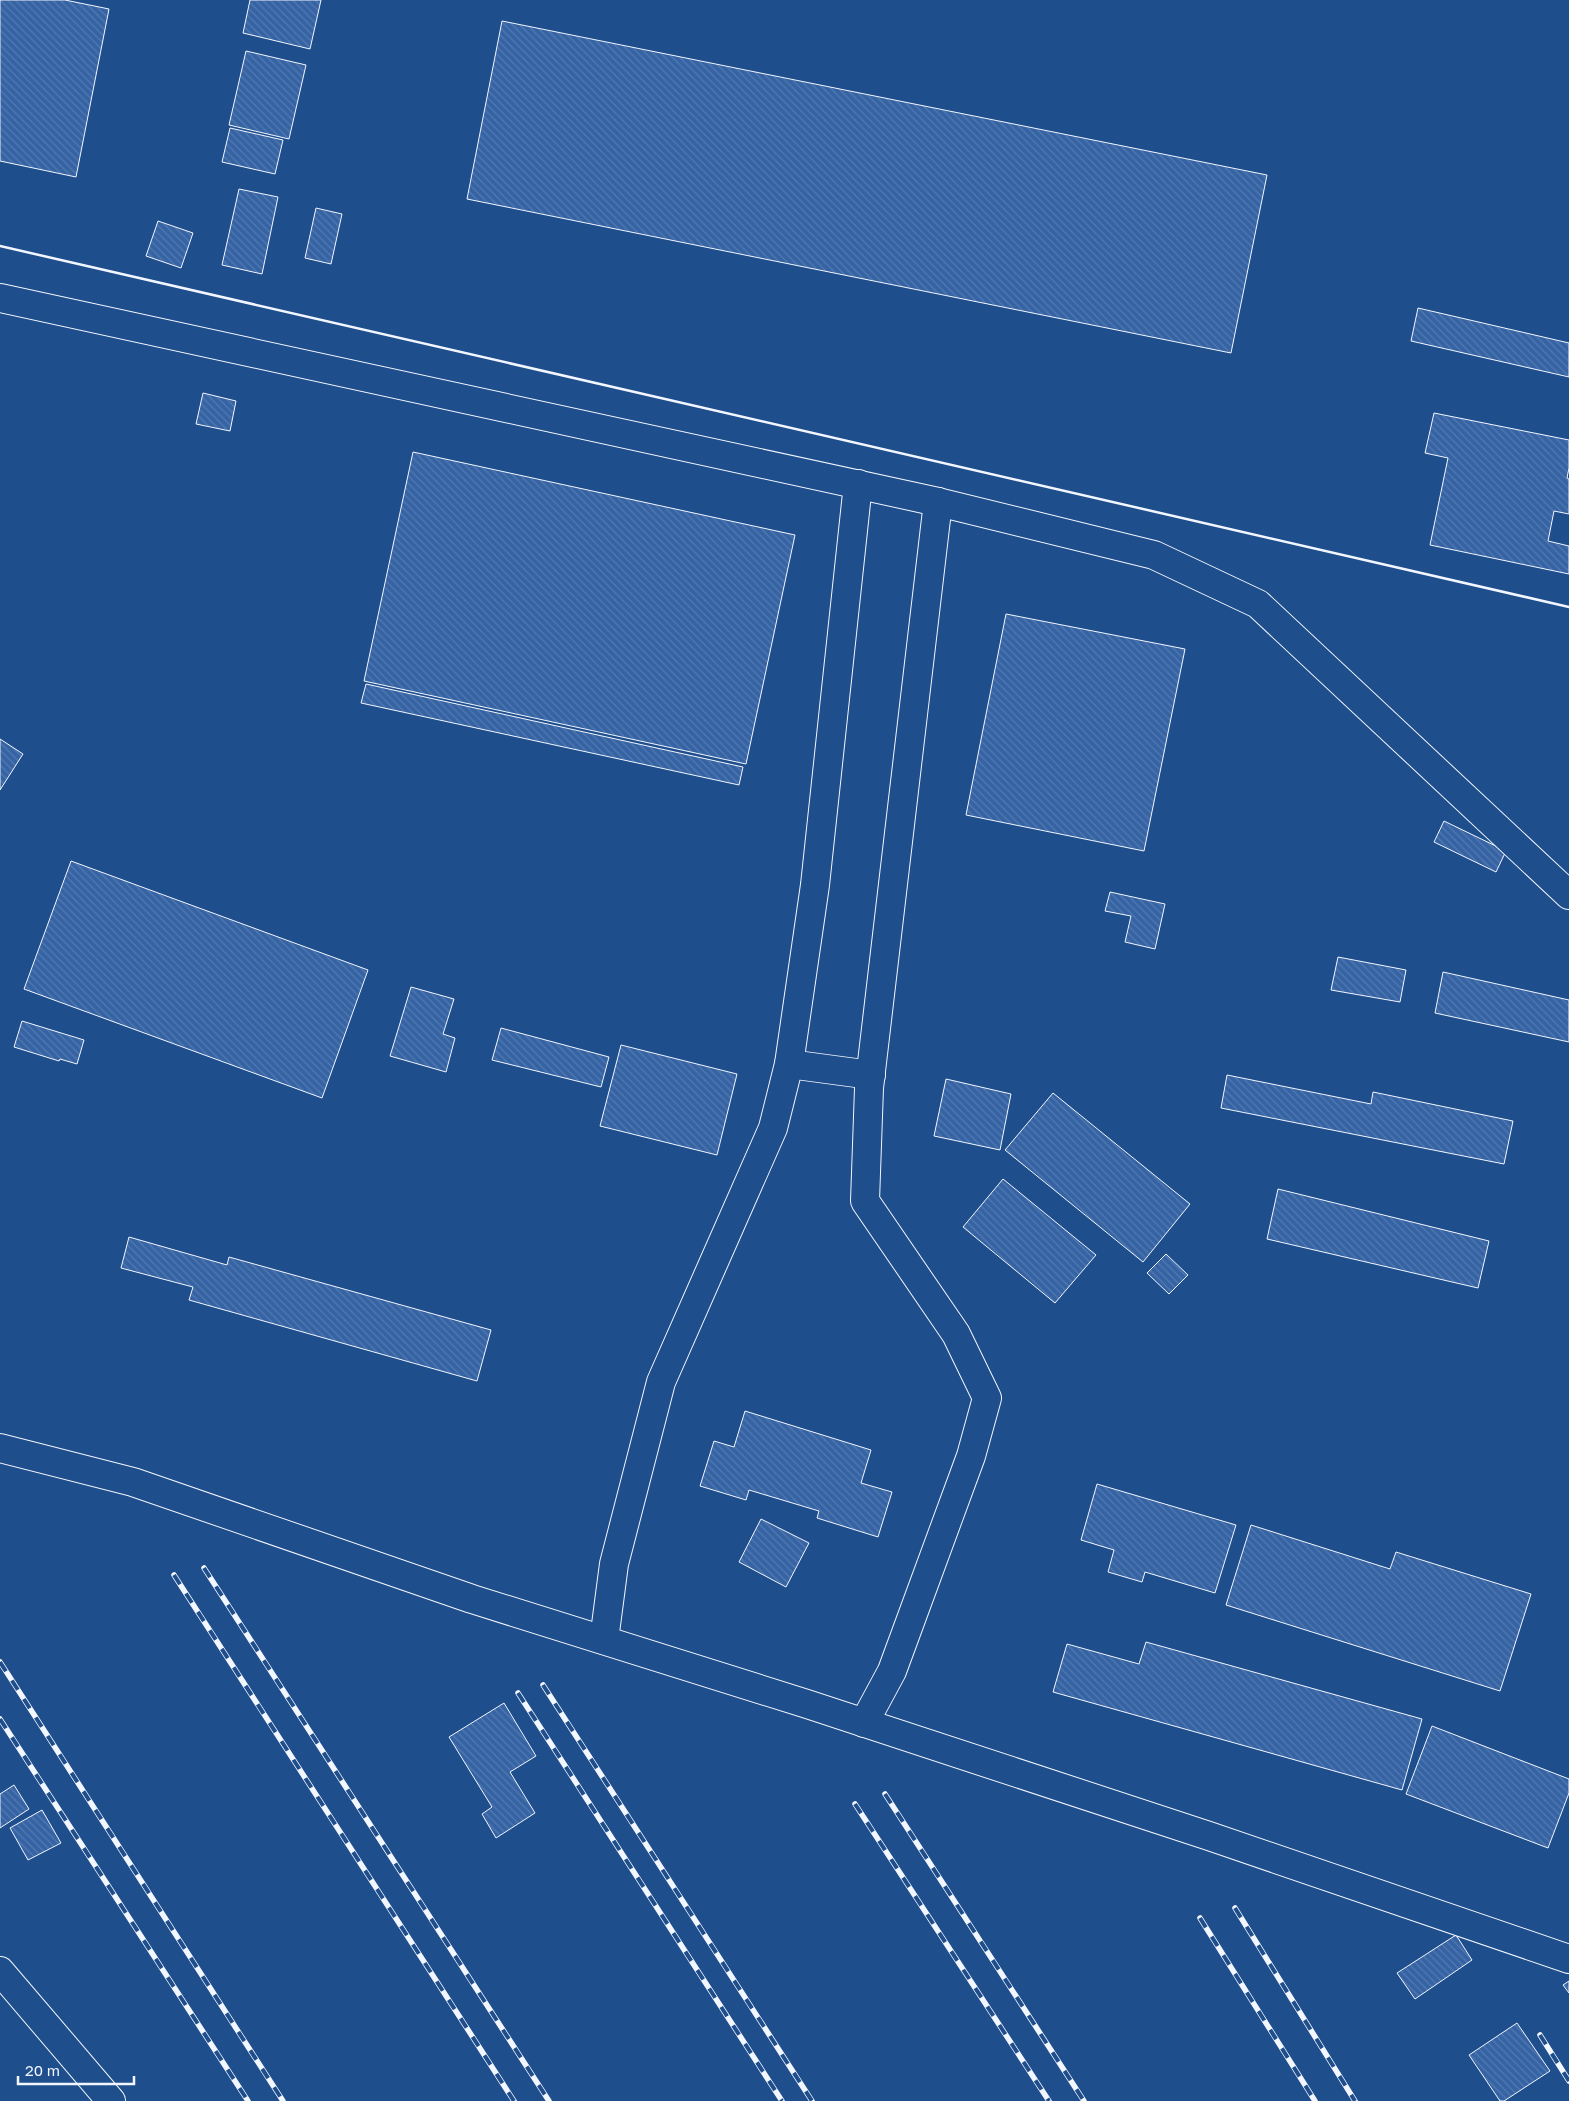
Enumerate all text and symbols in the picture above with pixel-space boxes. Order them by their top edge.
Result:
scale bar [18,2054,134,2086]
text: 20 m [25,2061,60,2079]

